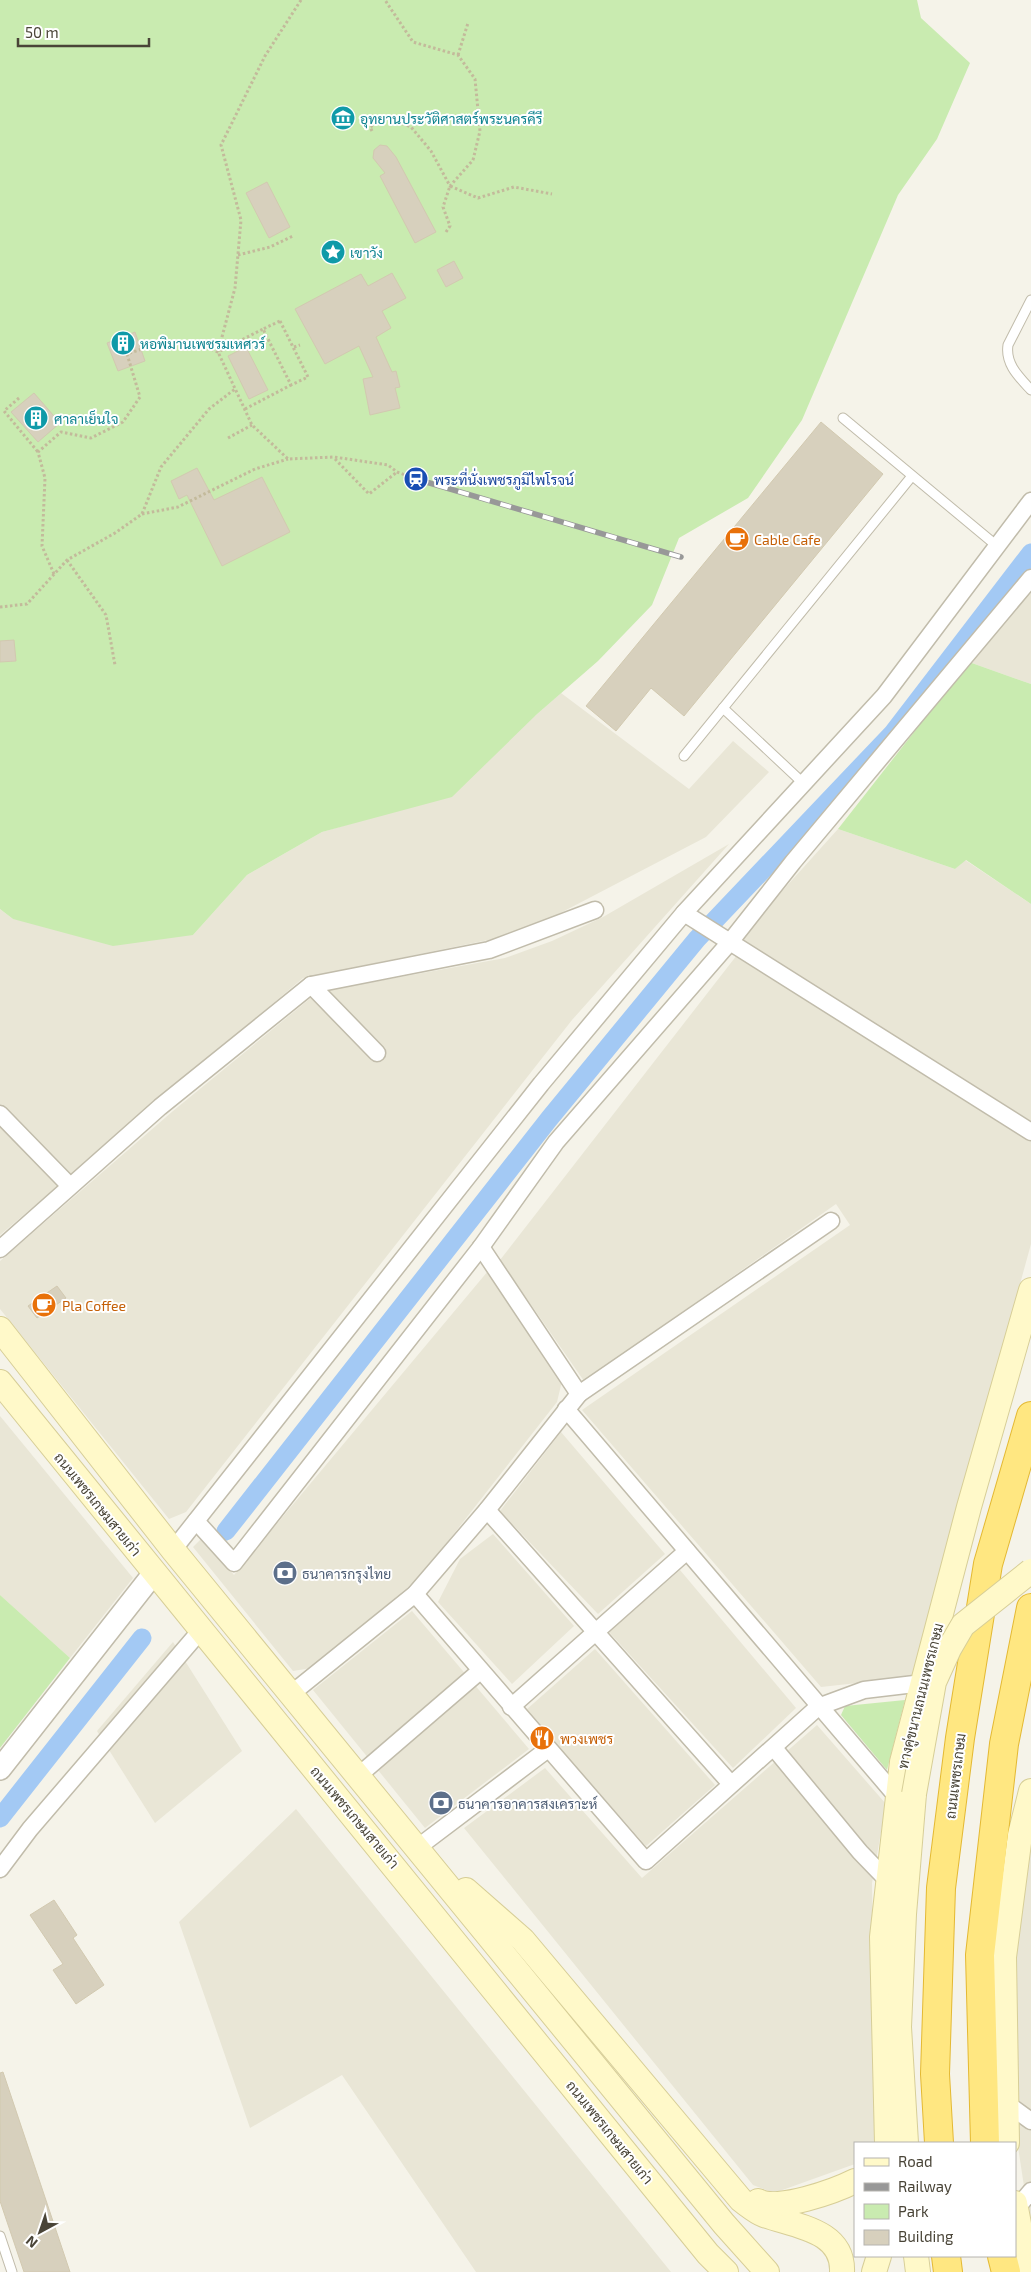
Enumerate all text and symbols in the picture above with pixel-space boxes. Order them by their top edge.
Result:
scale bar [18,15,149,47]
text: 50 m [25,23,59,41]
museum icon: อุทยานประวัติศาสตร์พระนครคีรี [330,105,356,131]
place label: อุทยานประวัติศาสตร์พระนครคีรี [360,110,543,129]
place icon: เขาวัง [320,239,346,265]
place label: เขาวัง [350,244,383,261]
building icon: หอพิมานเพชรมเหศวร์ [110,330,136,356]
place label: หอพิมานเพชรมเหศวร์ [140,335,266,352]
building icon: ศาลาเย็นใจ [23,405,49,431]
place label: ศาลาเย็นใจ [54,410,118,427]
station icon: พระที่นั่งเพชรภูมิไพโรจน์ [403,466,429,492]
place label: พระที่นั่งเพชรภูมิไพโรจน์ [434,468,574,490]
cafe icon: Cable Cafe [724,526,750,552]
place label: Cable Cafe [754,531,821,548]
cafe icon: Pla Coffee [31,1292,57,1318]
place label: Pla Coffee [62,1297,126,1314]
street label: ถนนเพชรเกษมสายเก่า [51,1449,145,1559]
bank icon: ธนาคารกรุงไทย [272,1560,298,1586]
place label: ธนาคารกรุงไทย [302,1565,391,1584]
street label: ทางคู่ขนานถนนเพชรเกษม [894,1621,948,1771]
restaurant icon: พวงเพชร [529,1725,555,1751]
place label: พวงเพชร [560,1730,614,1747]
street label: ถนนเพชรเกษม [941,1732,969,1820]
street label: ถนนเพชรเกษมสายเก่า [307,1762,403,1872]
bank icon: ธนาคารอาคารสงเคราะห์ [428,1790,454,1816]
place label: ธนาคารอาคารสงเคราะห์ [458,1795,598,1812]
street label: ถนนเพชรเกษมสายเก่า [563,2077,657,2187]
legend [854,2142,1016,2257]
text: Road [898,2152,933,2170]
text: Railway [898,2177,952,2195]
text: Park [898,2202,929,2220]
north arrow [15,2207,65,2257]
text: Building [898,2227,954,2245]
text: N [22,2233,41,2252]

